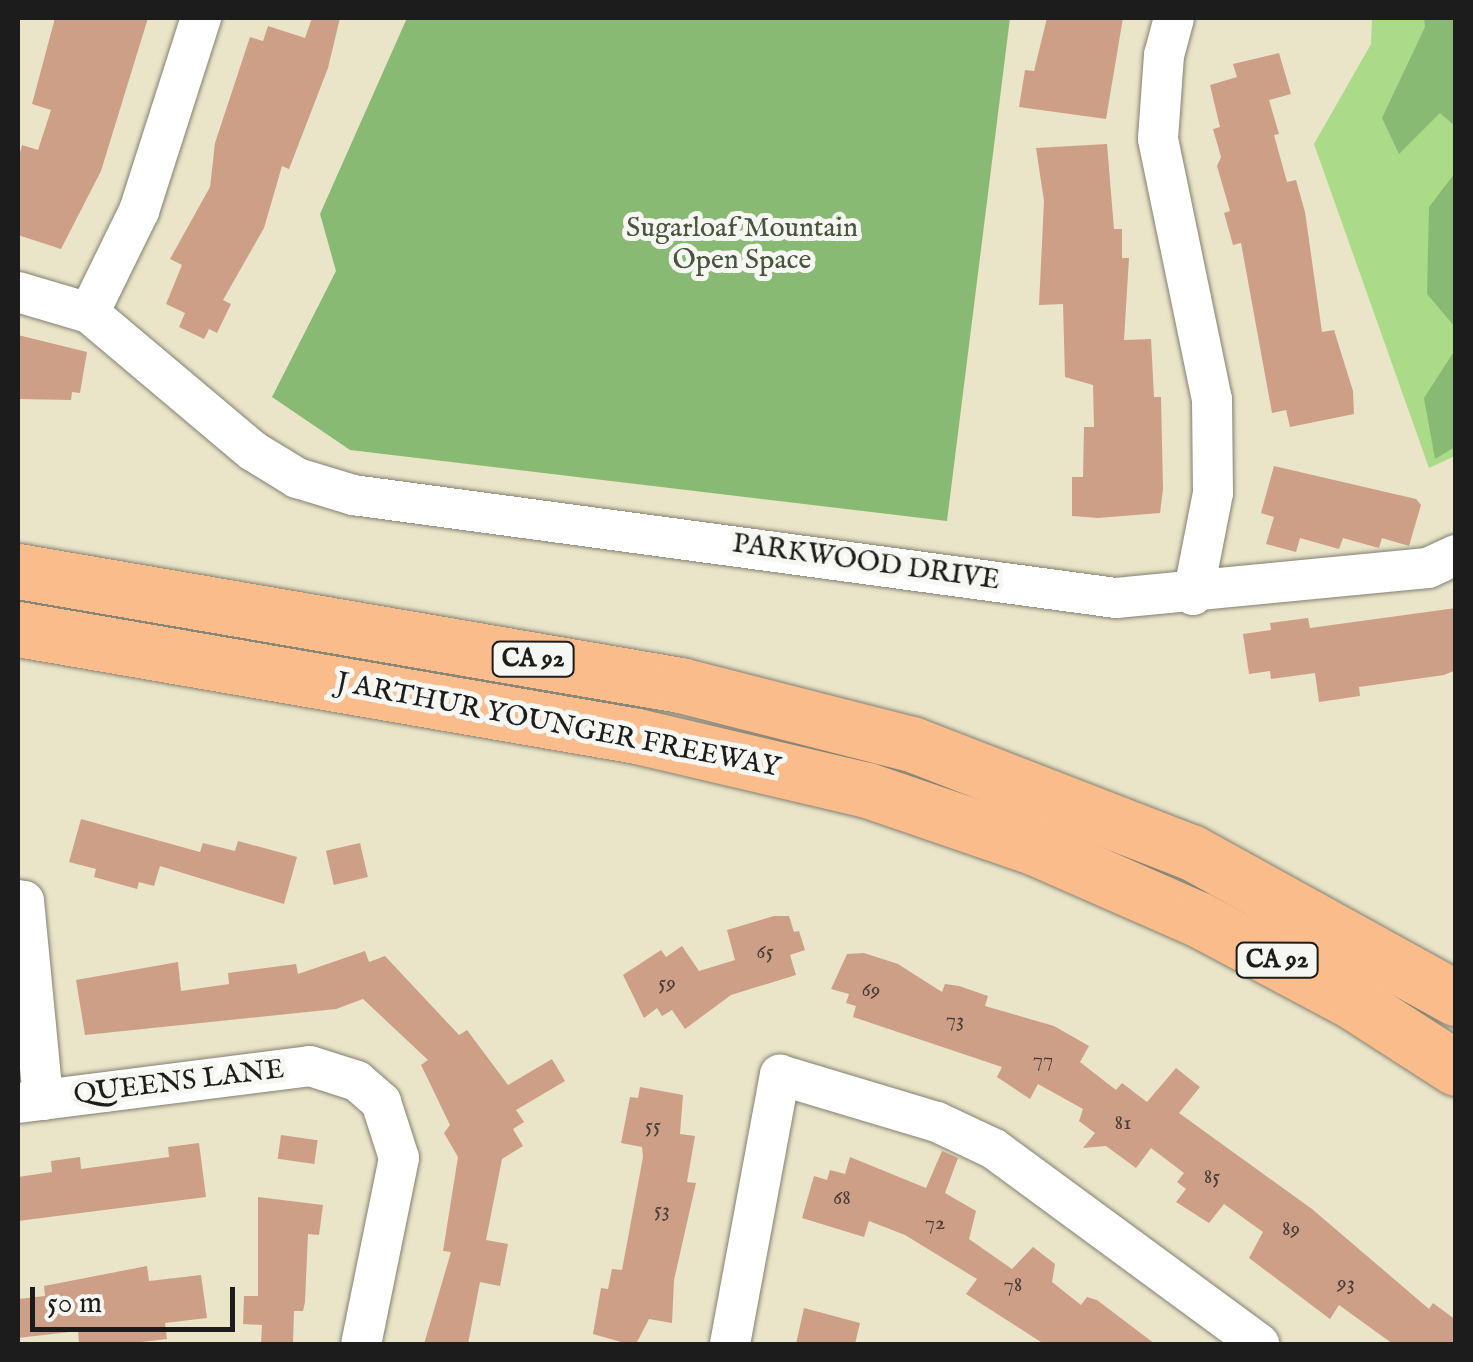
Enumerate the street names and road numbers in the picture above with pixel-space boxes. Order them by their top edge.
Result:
street label: PARKWOOD DRIVE [730,528,1002,598]
road number: CA 92 [490,639,576,679]
street label: J ARTHUR YOUNGER FREEWAY [333,666,783,786]
road number: CA 92 [1234,940,1320,980]
street label: QUEENS LANE [72,1053,286,1113]

